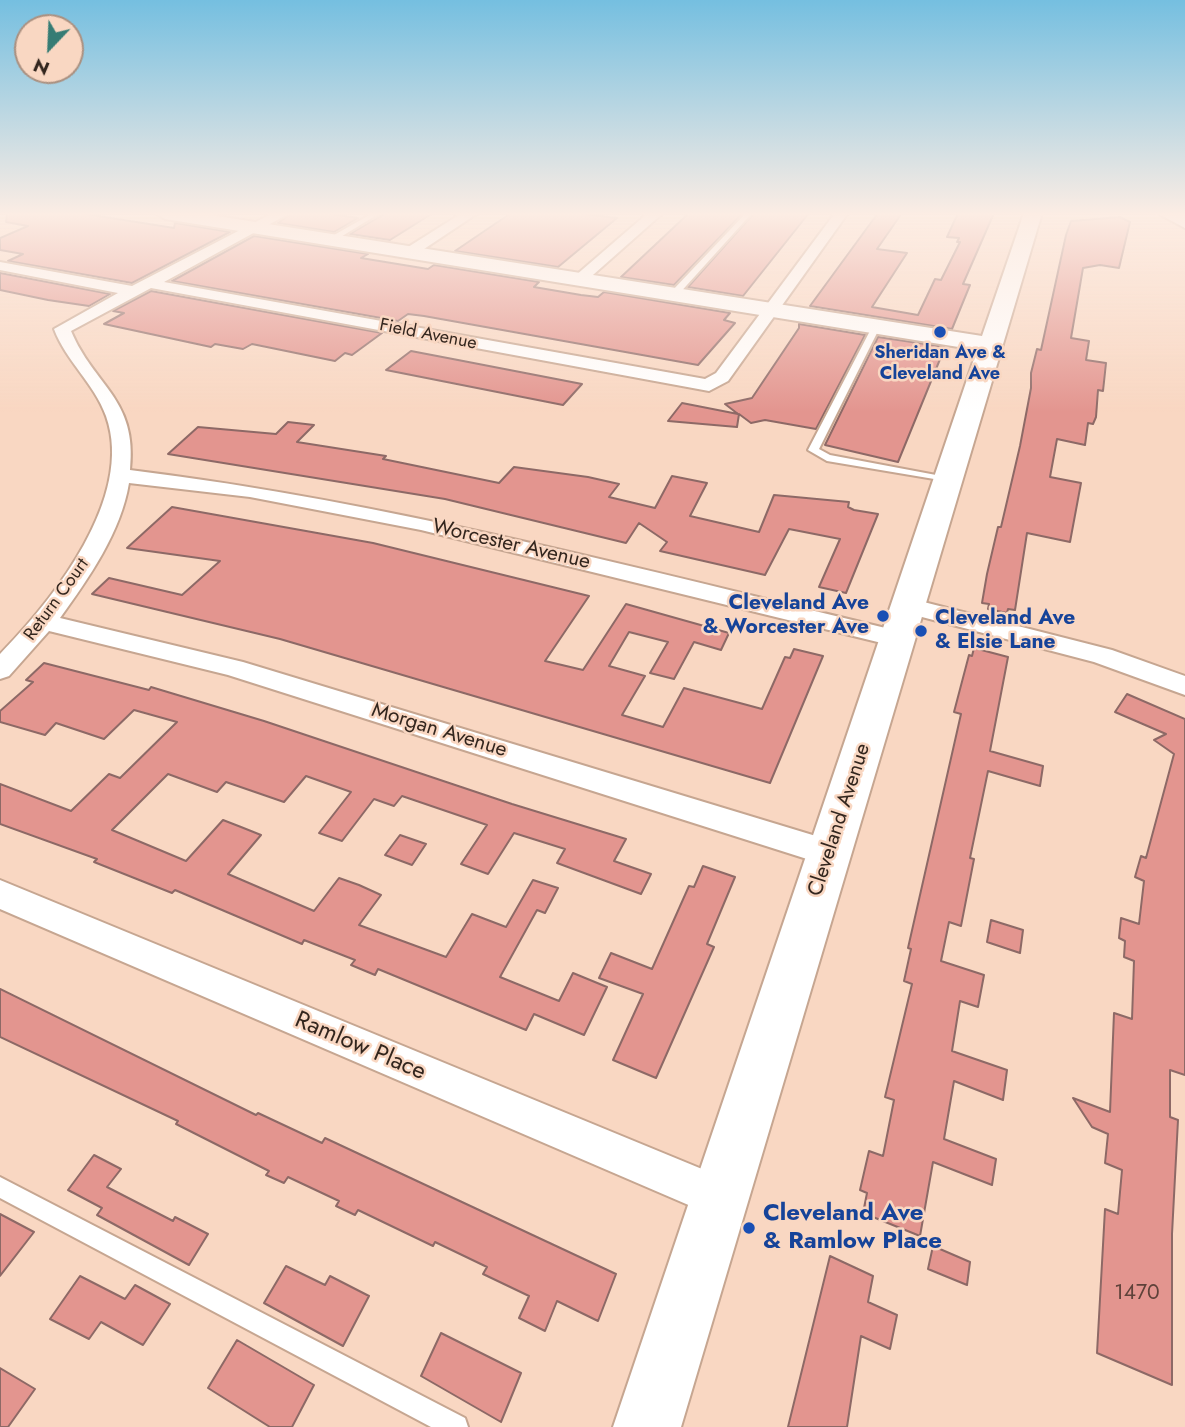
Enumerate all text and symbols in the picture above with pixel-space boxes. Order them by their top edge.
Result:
north arrow [14,14,84,84]
text: N [29,52,54,82]
street label: Field Avenue [377,315,479,355]
marker: Sheridan Ave & Cleveland Ave [932,324,948,340]
place label: Sheridan Ave & Cleveland Ave [874,343,1006,386]
street label: Worcester Avenue [429,515,593,575]
street label: Return Court [20,555,94,645]
place label: Cleveland Ave & Worcester Ave [703,591,869,641]
place label: Cleveland Ave & Elsie Lane [935,606,1075,656]
marker: Cleveland Ave & Worcester Ave [875,608,891,624]
marker: Cleveland Ave & Elsie Lane [913,623,929,639]
street label: Morgan Avenue [368,698,510,764]
street label: Cleveland Avenue [803,740,877,900]
street label: Ramlow Place [290,1006,430,1088]
place label: Cleveland Ave & Ramlow Place [763,1200,942,1256]
marker: Cleveland Ave & Ramlow Place [741,1220,757,1236]
house number: 1470 [1114,1281,1160,1307]

